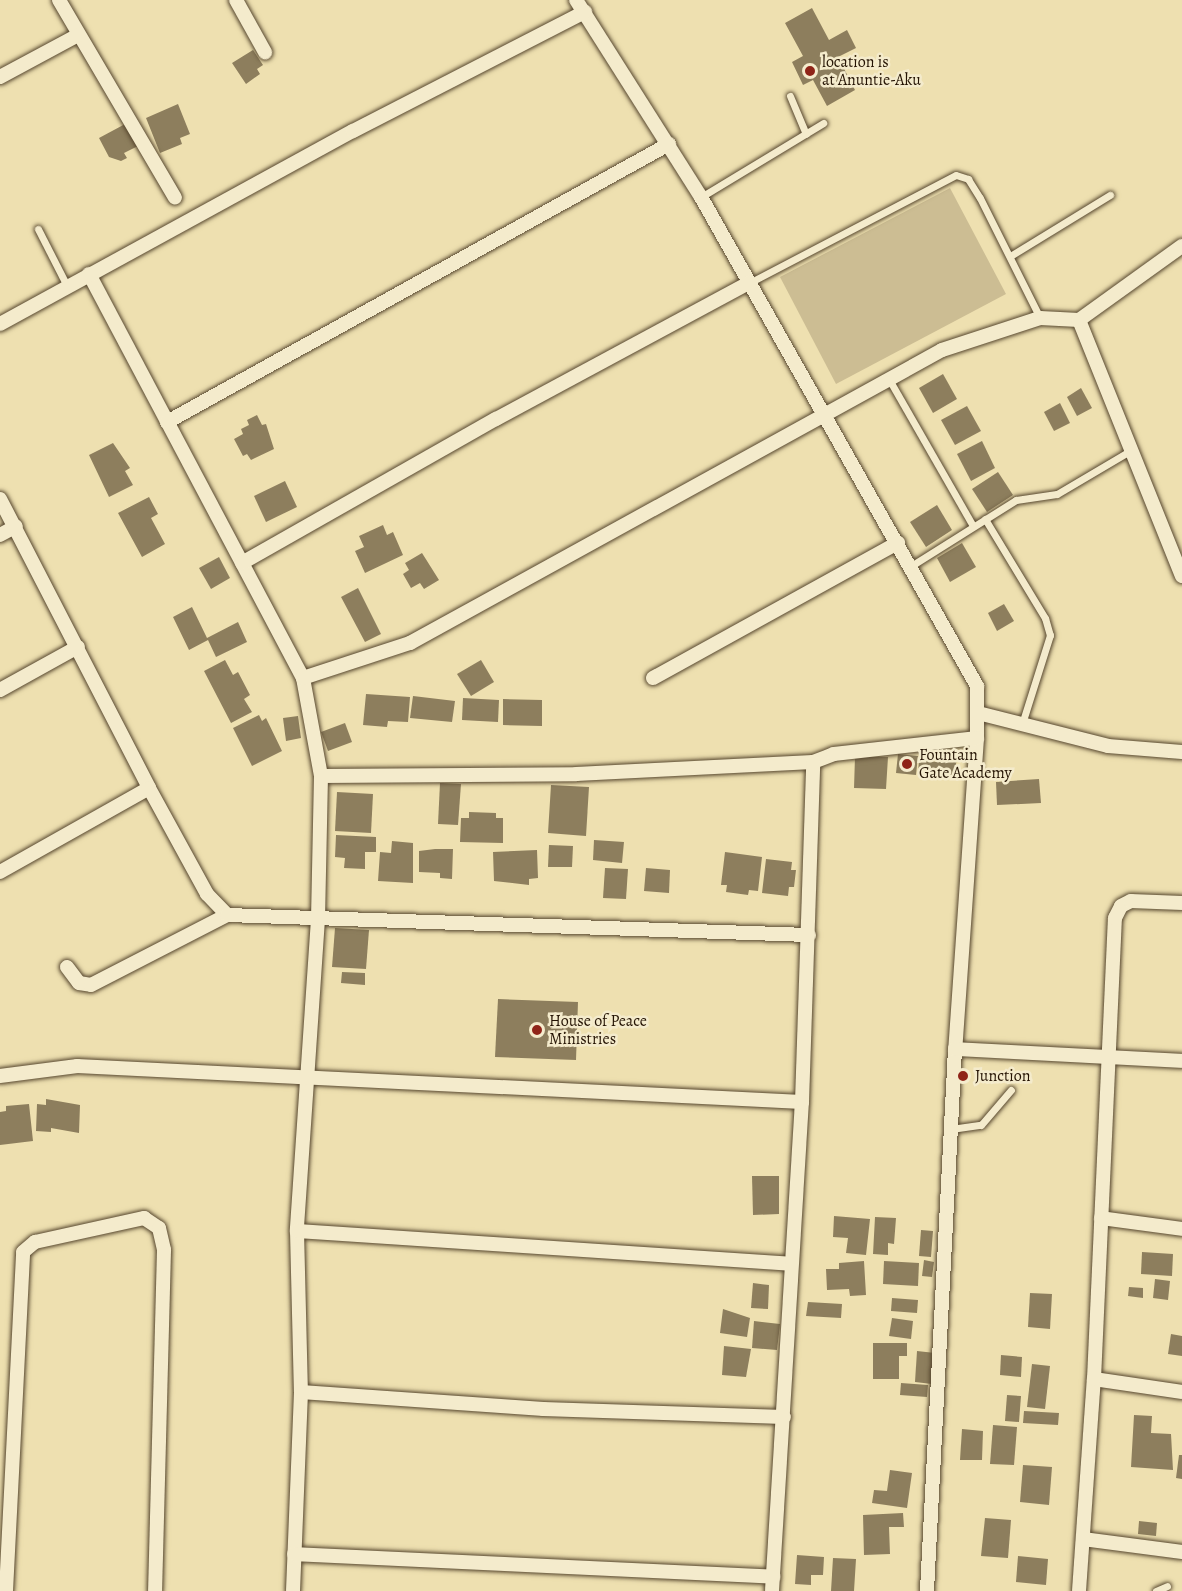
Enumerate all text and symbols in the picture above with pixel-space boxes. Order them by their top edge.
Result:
place label: location is at Anuntie-Aku [822,52,921,90]
marker: location is at Anuntie-Aku [803,64,817,78]
place label: Fountain Gate Academy [919,745,1012,783]
marker: Fountain Gate Academy [900,757,914,771]
place label: House of Peace Ministries [549,1011,647,1049]
marker: House of Peace Ministries [530,1023,544,1037]
place label: Junction [975,1066,1030,1086]
marker: Junction [956,1069,970,1083]

